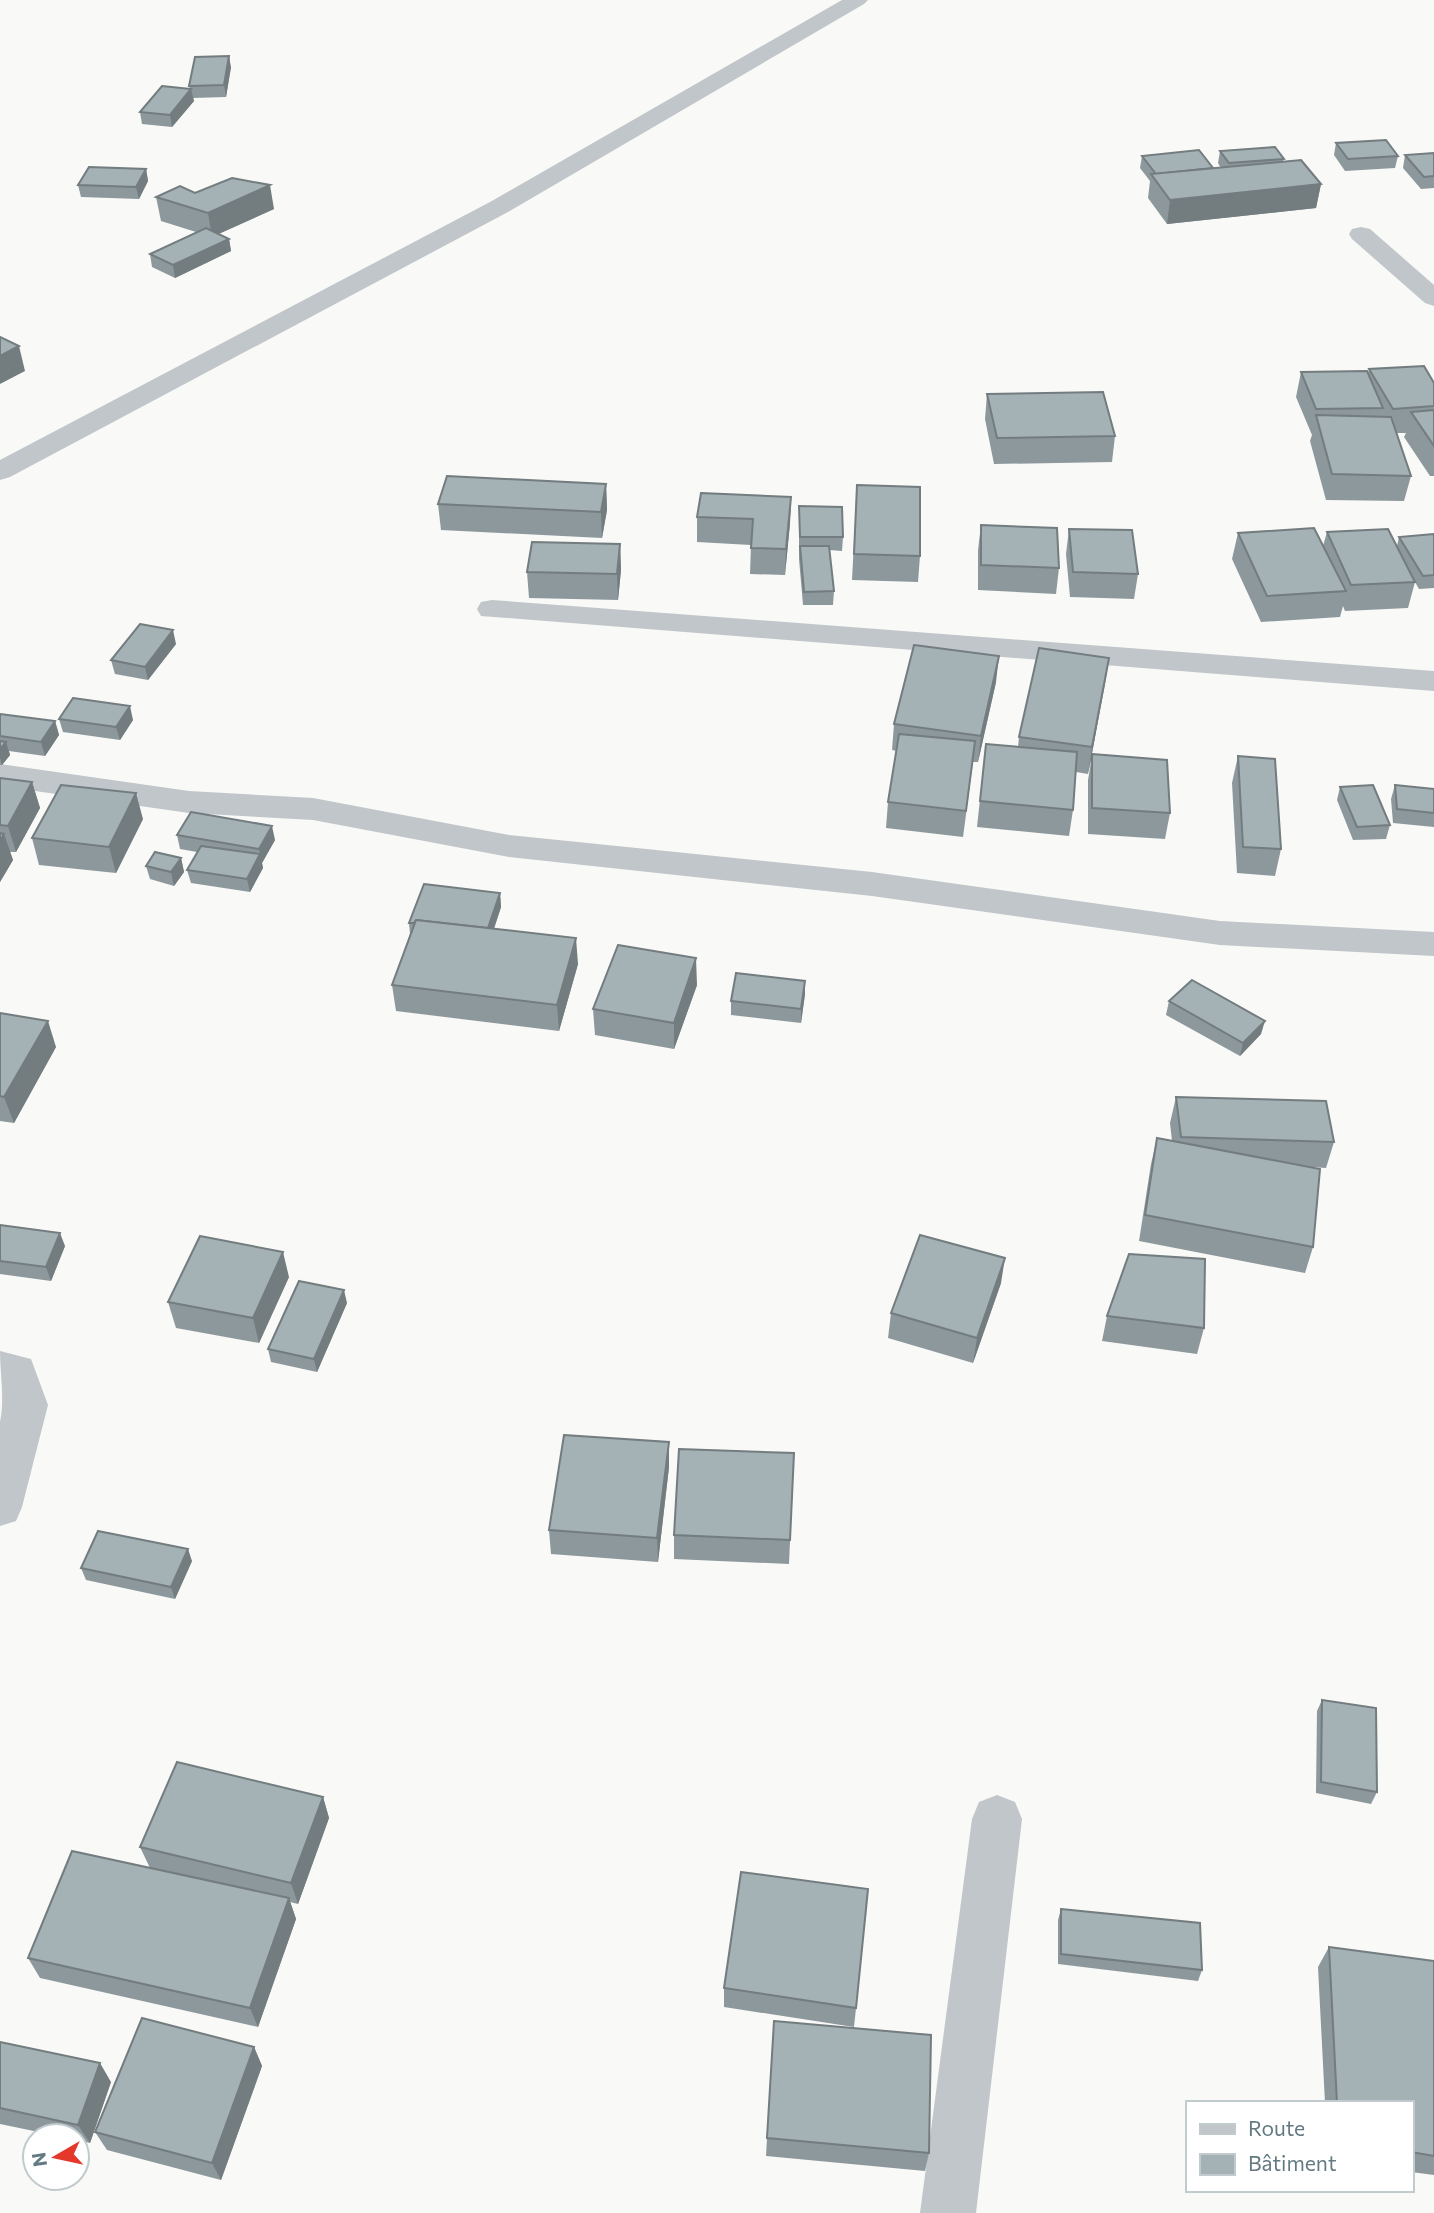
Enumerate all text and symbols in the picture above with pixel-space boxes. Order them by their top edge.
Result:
legend [1186,2101,1413,2192]
text: Route [1248,2115,1305,2140]
north arrow [21,2122,91,2192]
text: Bâtiment [1248,2150,1337,2175]
text: N [26,2151,51,2169]

